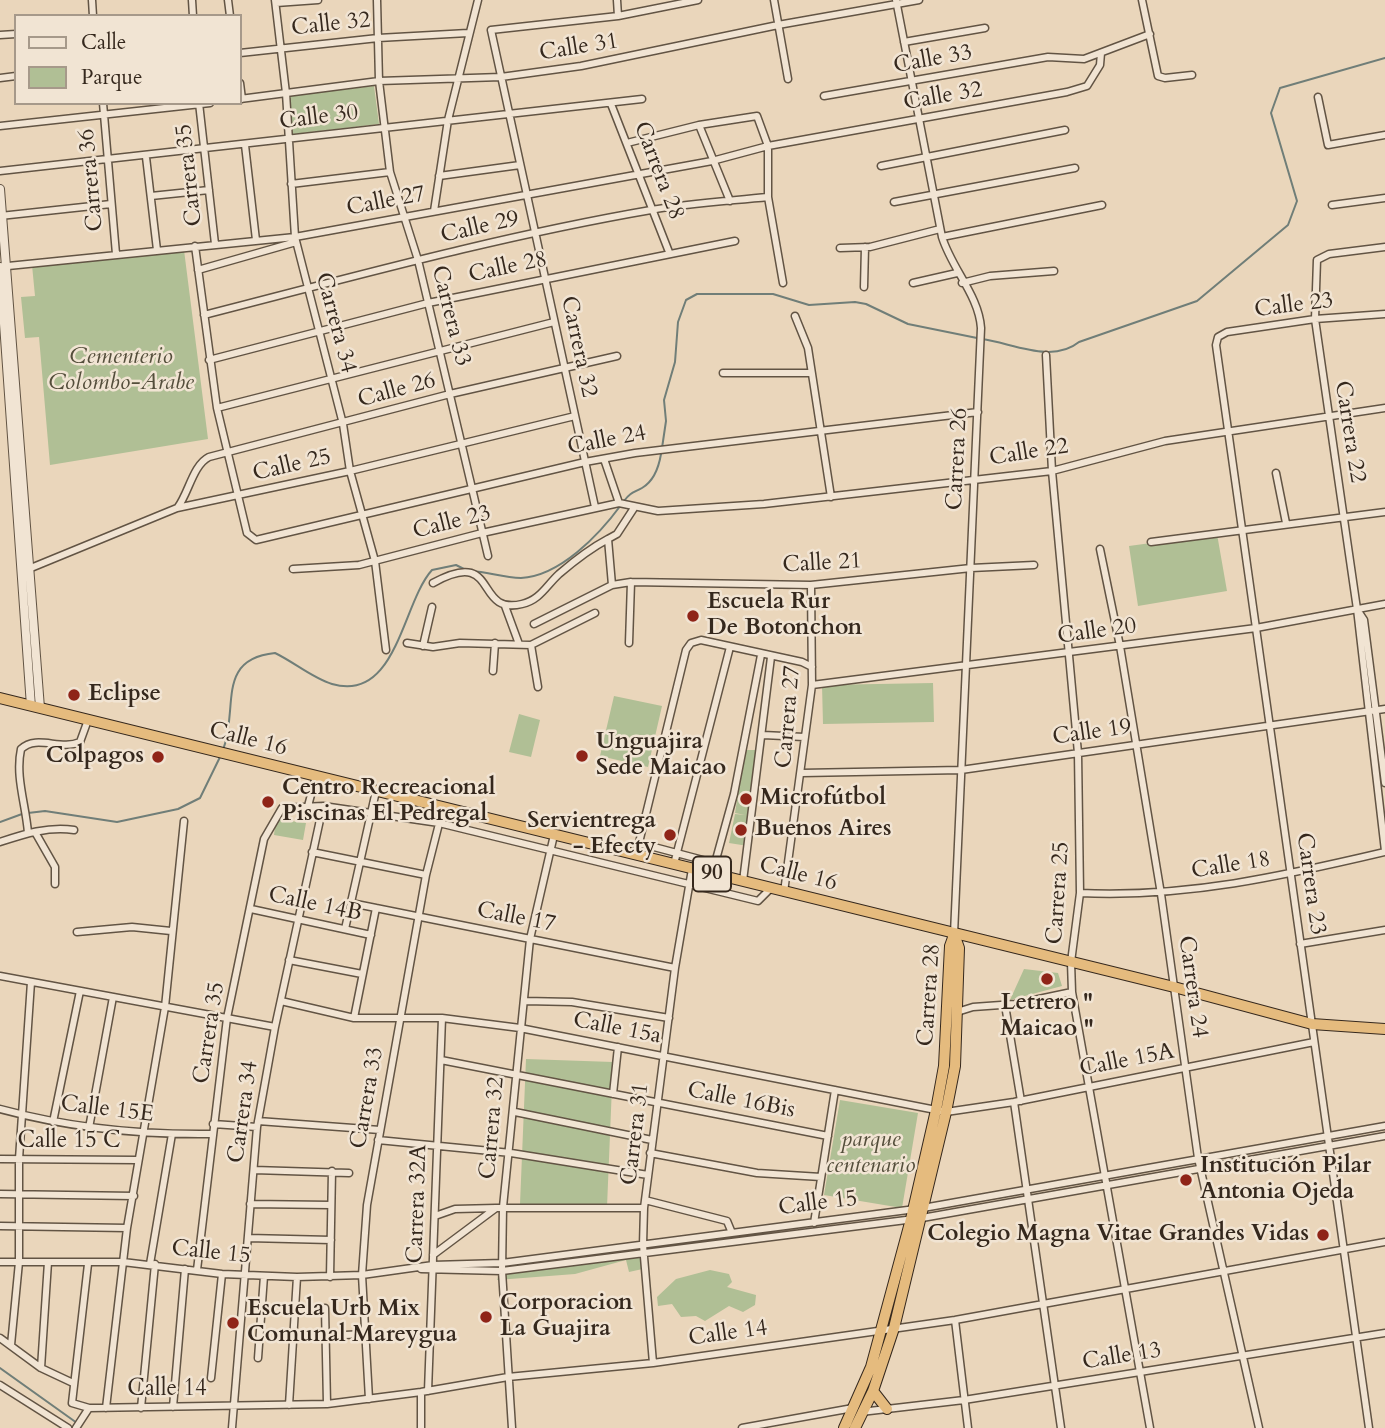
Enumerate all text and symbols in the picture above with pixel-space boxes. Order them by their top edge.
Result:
street label: Calle 32 [290,7,372,43]
legend [14,14,242,105]
text: Calle [81,28,126,57]
street label: Calle 31 [538,28,620,68]
street label: Calle 33 [892,40,974,80]
text: Parque [81,63,142,92]
street label: Calle 32 [902,77,984,117]
street label: Calle 30 [278,99,360,137]
street label: Carrera 28 [627,118,689,224]
street label: Carrera 35 [171,122,209,228]
street label: Carrera 36 [74,128,110,232]
street label: Calle 27 [344,181,428,223]
street label: Calle 29 [438,206,522,250]
street label: Calle 28 [466,246,550,290]
street label: Carrera 33 [424,263,476,369]
street label: Carrera 34 [308,270,362,376]
street label: Calle 23 [1253,287,1335,325]
street label: Carrera 32 [554,294,602,400]
park label: Cementerio Colombo-Arabe [48,344,194,398]
street label: Calle 26 [355,367,439,415]
street label: Carrera 22 [1327,379,1371,485]
street label: Carrera 26 [942,407,974,511]
street label: Calle 24 [565,420,649,462]
street label: Calle 22 [988,433,1070,473]
street label: Calle 25 [250,444,334,488]
street label: Calle 23 [410,500,494,546]
street label: Calle 21 [782,548,862,580]
place label: Escuela Rur De Botonchon [707,589,862,643]
marker: Escuela Rur De Botonchon [685,608,701,624]
street label: Calle 20 [1056,613,1138,651]
street label: Carrera 27 [771,665,807,769]
place label: Eclipse [88,681,161,709]
marker: Eclipse [66,687,82,703]
street label: Calle 19 [1051,714,1133,752]
street label: Calle 16 [206,717,290,763]
place label: Unguajira Sede Maicao [596,729,726,783]
place label: Colpagos [46,743,144,771]
marker: Unguajira Sede Maicao [574,748,590,764]
marker: Colpagos [150,749,166,765]
place label: Centro Recreacional Piscinas El Pedregal [282,775,495,829]
place label: Microfútbol [760,785,886,813]
marker: Microfútbol [738,791,754,807]
marker: Centro Recreacional Piscinas El Pedregal [260,794,276,810]
place label: Servientrega - Efecty [527,808,656,862]
place label: Buenos Aires [755,816,891,844]
marker: Buenos Aires [733,822,749,838]
marker: Servientrega - Efecty [662,827,678,843]
street label: Carrera 23 [1289,831,1331,937]
street label: Carrera 25 [1042,841,1076,945]
street label: Calle 18 [1190,846,1272,886]
street label: Calle 16 [756,852,840,898]
road number: 90 [693,856,731,892]
street label: Calle 14B [266,882,364,928]
street label: Calle 17 [474,897,558,939]
street label: Carrera 24 [1171,934,1213,1040]
street label: Carrera 28 [913,943,947,1047]
marker: Letrero " Maicao " [1039,971,1055,987]
street label: Carrera 35 [188,980,232,1086]
place label: Letrero " Maicao " [1000,990,1094,1044]
street label: Calle 15a [571,1007,663,1051]
street label: Calle 15A [1077,1038,1177,1084]
street label: Carrera 33 [345,1045,391,1151]
street label: Carrera 34 [223,1059,265,1165]
street label: Carrera 32 [475,1076,511,1180]
street label: Calle 16Bis [685,1077,797,1125]
street label: Carrera 31 [616,1081,656,1187]
street label: Calle 15E [59,1091,155,1129]
park label: parque centenario [826,1127,916,1181]
street label: Calle 15 C [17,1128,121,1156]
street label: Carrera 32A [402,1144,434,1264]
place label: Institución Pilar Antonia Ojeda [1200,1153,1371,1207]
marker: Institución Pilar Antonia Ojeda [1178,1172,1194,1188]
street label: Calle 15 [777,1185,859,1223]
place label: Colegio Magna Vitae Grandes Vidas [927,1221,1309,1249]
marker: Colegio Magna Vitae Grandes Vidas [1315,1227,1331,1243]
street label: Calle 15 [170,1235,252,1271]
place label: Corporacion La Guajira [500,1290,633,1344]
place label: Escuela Urb Mix Comunal Mareygua [247,1296,457,1350]
marker: Corporacion La Guajira [478,1309,494,1325]
marker: Escuela Urb Mix Comunal Mareygua [225,1315,241,1331]
street label: Calle 14 [687,1315,769,1353]
street label: Calle 13 [1081,1337,1163,1377]
street label: Calle 14 [127,1376,207,1404]

